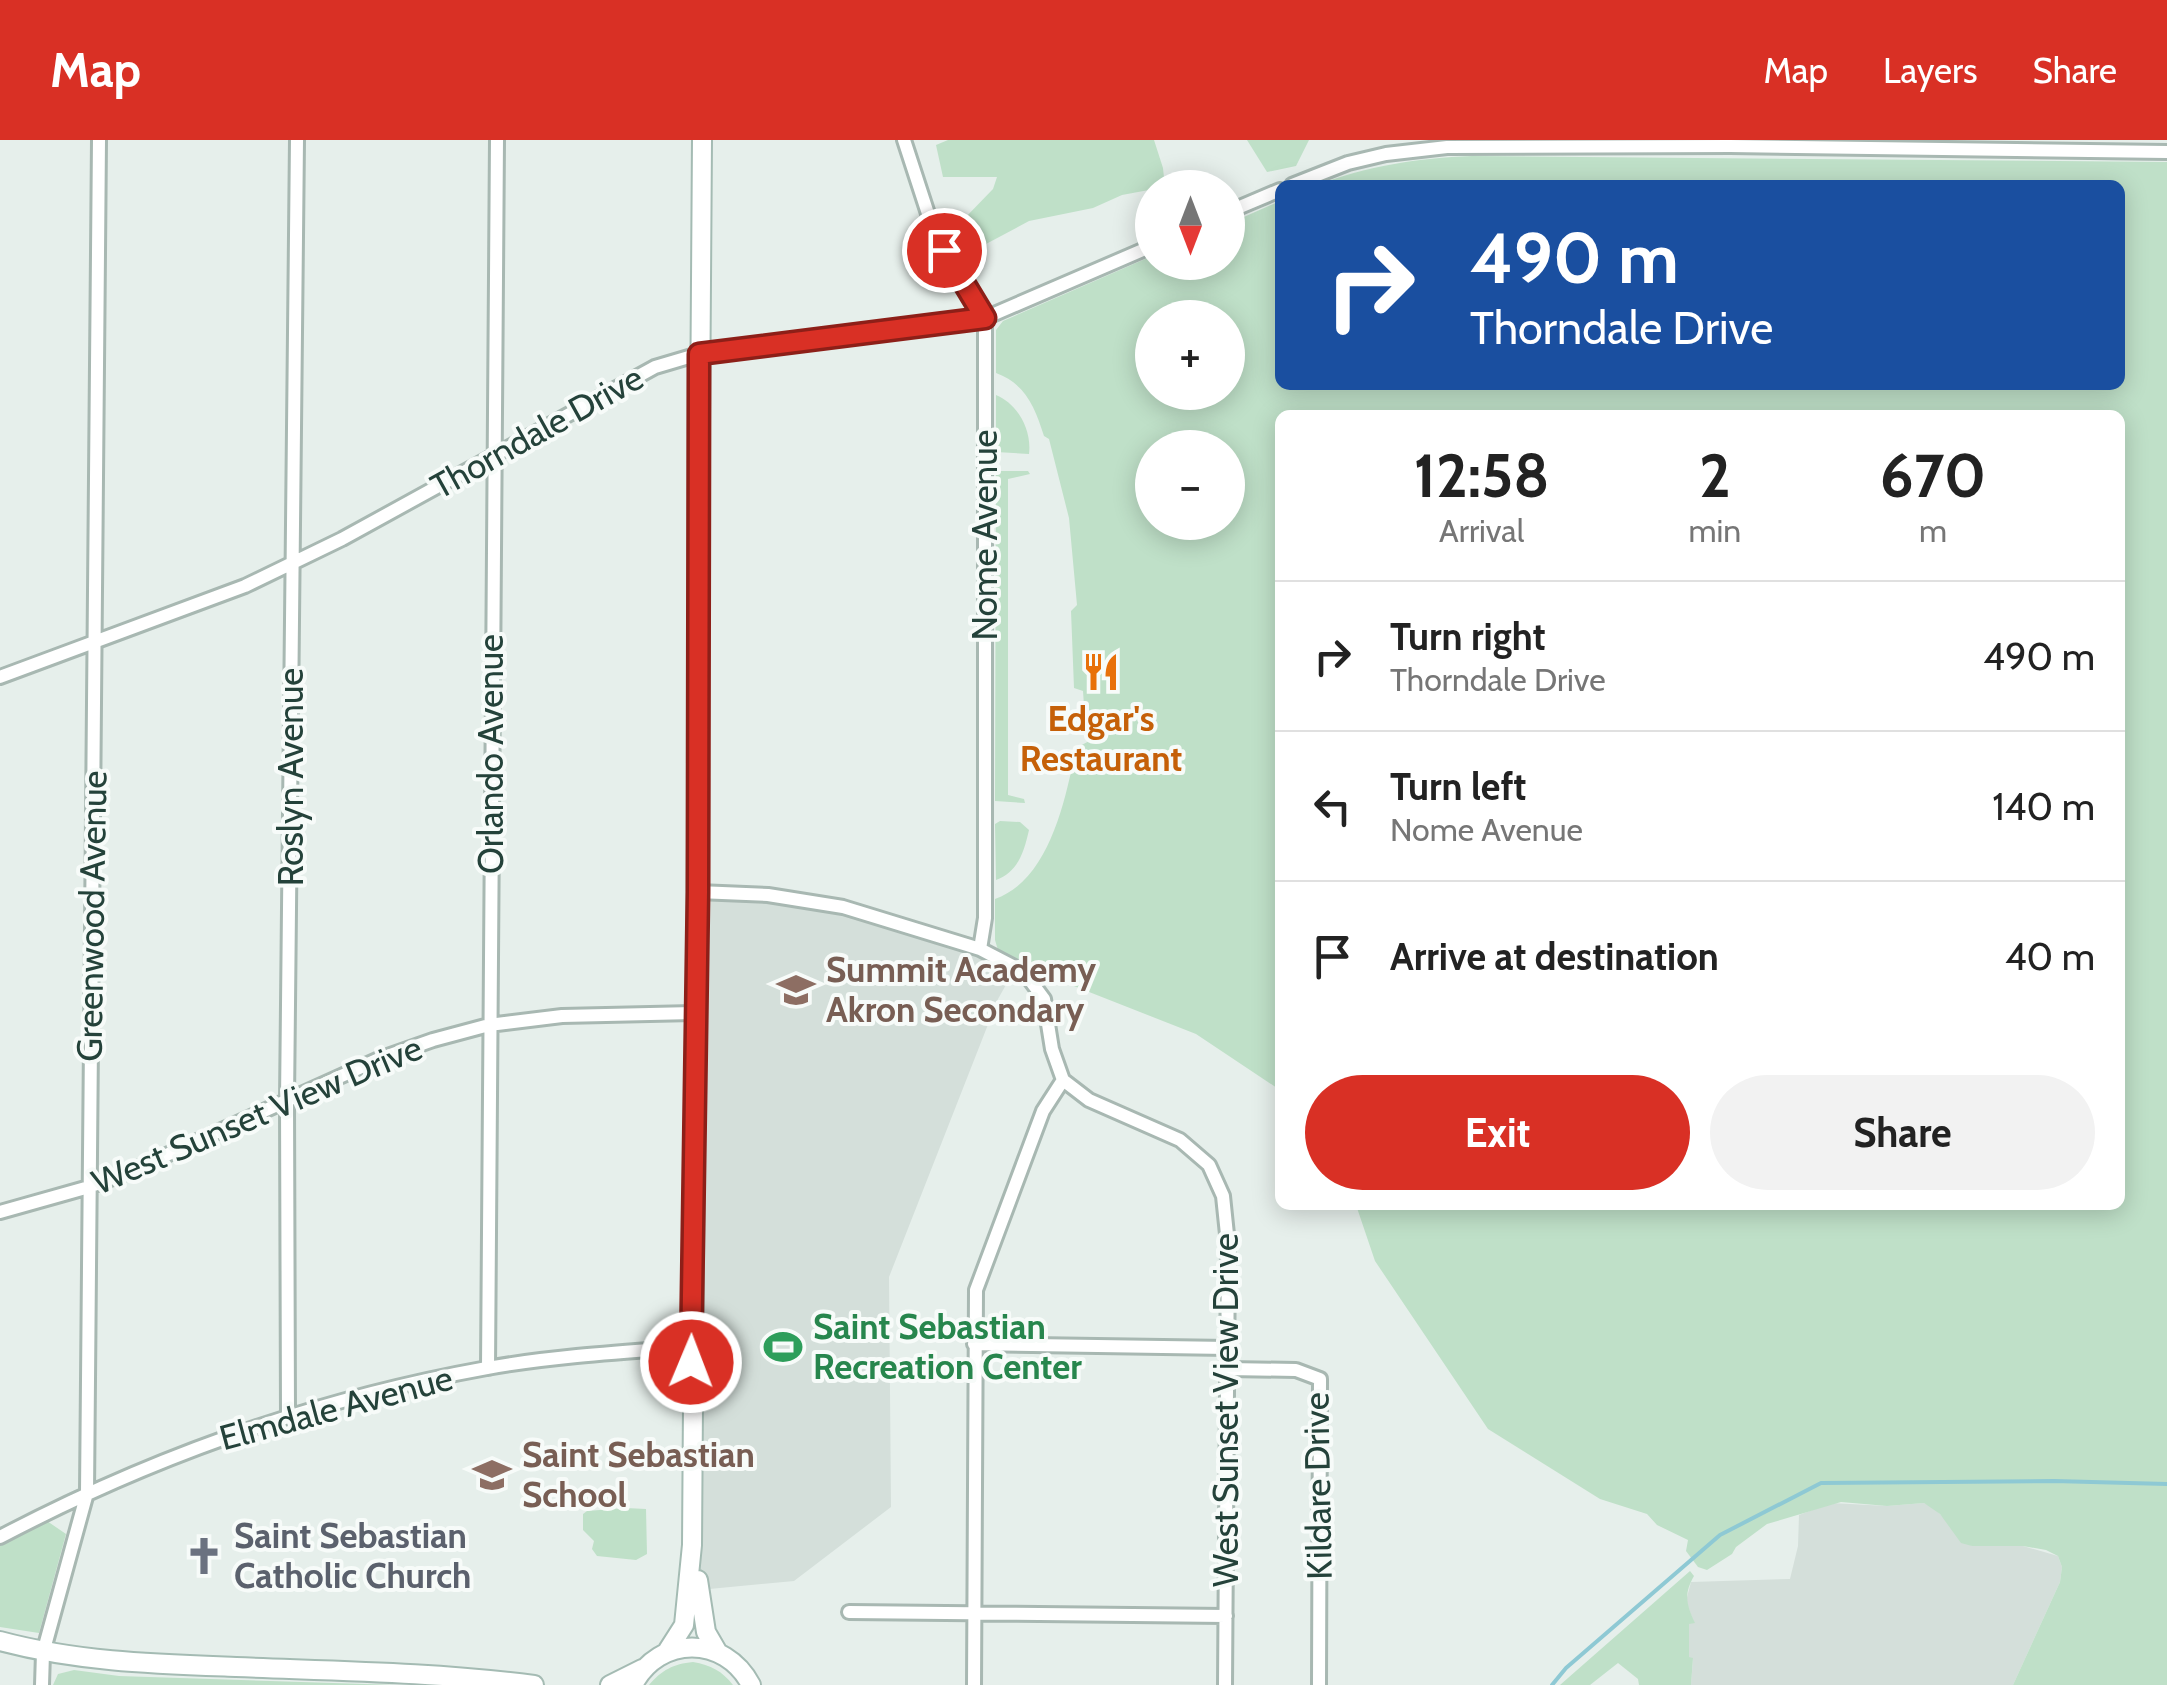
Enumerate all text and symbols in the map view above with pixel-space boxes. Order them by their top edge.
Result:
text: Map [50,41,141,99]
text: Map [1764,49,1828,92]
text: Layers [1883,49,1977,92]
text: Share [2032,49,2117,92]
north arrow [1135,170,1245,280]
map controls [1135,170,1245,540]
pin [902,208,987,293]
text: 490 m [1470,215,1679,301]
icon: right [1305,220,1435,350]
icon: arrive [917,223,972,278]
button: + [1135,300,1245,410]
text: Thorndale Drive [1470,301,1773,355]
street label: Thorndale Drive [423,356,650,508]
street label: Nome Avenue [963,430,1006,640]
button: − [1135,430,1245,540]
text: 12:58 [1414,439,1550,512]
text: 2 [1699,439,1731,512]
text: 670 [1880,439,1986,512]
text: Arrival [1439,511,1524,550]
text: min [1688,511,1741,550]
text: m [1919,511,1947,550]
text: Turn right [1390,613,1546,660]
icon: right [1305,629,1360,684]
text: 490 m [1983,633,2095,680]
street label: Orlando Avenue [469,634,512,874]
restaurant icon: Edgar's Restaurant [1080,651,1122,693]
text: Thorndale Drive [1390,660,1606,699]
street label: Roslyn Avenue [269,668,312,886]
place label: Edgar's Restaurant [1020,697,1182,780]
text: Turn left [1390,763,1526,810]
street label: Greenwood Avenue [67,770,116,1062]
icon: left [1305,779,1360,834]
text: 140 m [1992,783,2095,830]
text: Nome Avenue [1390,810,1583,849]
icon: arrive [1305,929,1360,984]
text: Arrive at destination [1390,933,1719,980]
text: 40 m [2005,933,2095,980]
place label: Summit Academy Akron Secondary [826,948,1096,1031]
school or university icon: Summit Academy Akron Secondary [775,969,817,1011]
street label: West Sunset View Drive [85,1026,428,1203]
button: Exit [1305,1075,1690,1190]
button: Share [1710,1075,2095,1190]
street label: West Sunset View Drive [1204,1233,1247,1587]
place label: Saint Sebastian Recreation Center [813,1305,1082,1388]
position arrow [639,1310,743,1414]
sports icon: Saint Sebastian Recreation Center [762,1326,804,1368]
street label: Elmdale Avenue [215,1356,457,1459]
street label: Kildare Drive [1294,1392,1341,1580]
place label: Saint Sebastian School [522,1433,755,1516]
school or university icon: Saint Sebastian School [471,1454,513,1496]
place label: Saint Sebastian Catholic Church [234,1514,471,1597]
church icon: Saint Sebastian Catholic Church [183,1535,225,1577]

